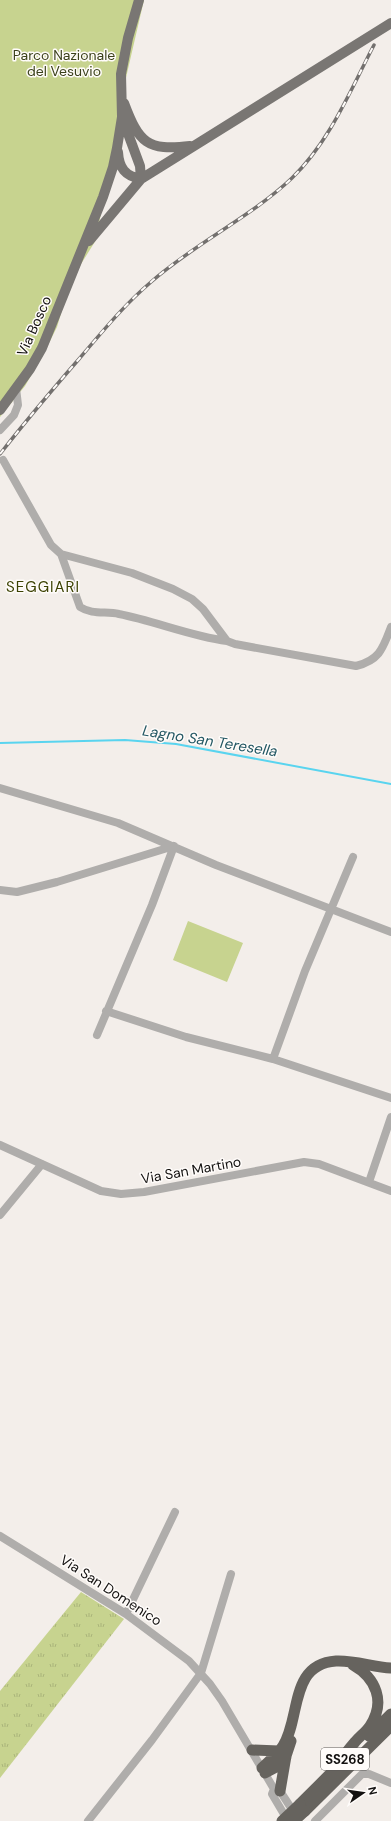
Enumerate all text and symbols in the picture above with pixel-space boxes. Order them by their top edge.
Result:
park label: Parco Nazionale del Vesuvio [13,46,115,80]
street label: Via Bosco [13,293,55,359]
district label: SEGGIARI [6,577,80,597]
water label: Lagno San Teresella [141,720,279,762]
street label: Via San Martino [140,1152,242,1188]
street label: Via San Domenico [57,1550,165,1630]
road number: SS268 [321,1748,369,1770]
north arrow [343,1773,383,1813]
text: N [365,1785,380,1796]

